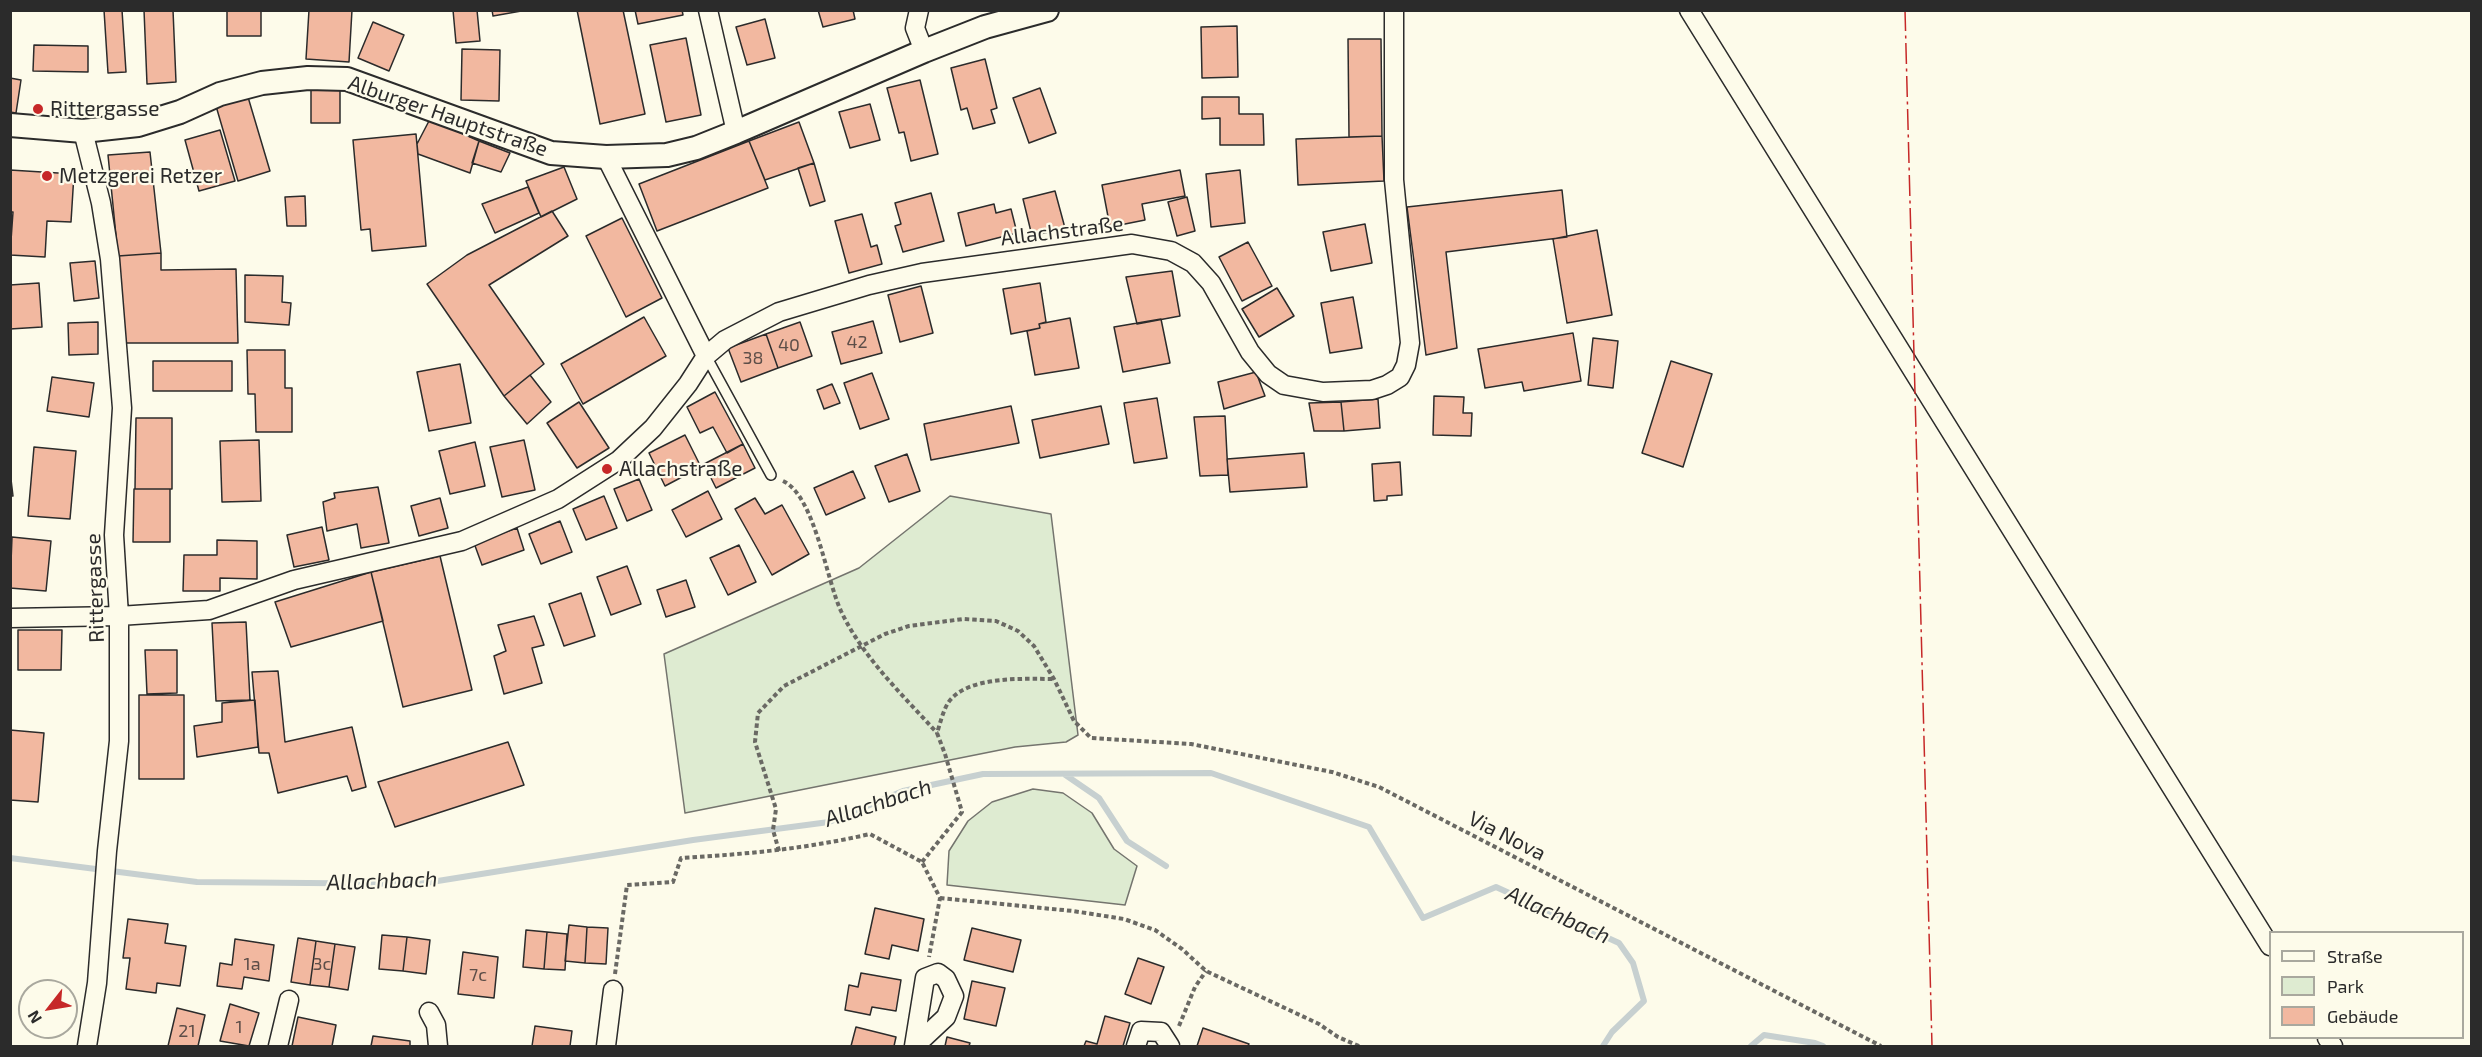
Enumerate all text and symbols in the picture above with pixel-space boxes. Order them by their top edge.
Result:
street label: Alburger Hauptstraße [345,70,551,162]
place label: Rittergasse [50,96,160,122]
marker: Rittergasse [31,102,45,116]
place label: Metzgerei Retzer [59,163,222,189]
marker: Metzgerei Retzer [40,169,54,183]
street label: Allachstraße [999,211,1125,251]
house number: 42 [846,331,868,353]
house number: 40 [778,334,800,356]
house number: 38 [743,347,763,369]
place label: Allachstraße [619,456,743,482]
marker: Allachstraße [600,462,614,476]
street label: Rittergasse [80,533,110,643]
water label: Allachbach [821,773,935,833]
street label: Via Nova [1464,806,1550,866]
water label: Allachbach [326,866,438,896]
water label: Allachbach [1502,880,1614,950]
legend [2269,931,2464,1039]
text: Straße [2327,945,2383,967]
house number: 1a [243,953,261,975]
house number: 3c [313,953,331,975]
house number: 7c [469,964,487,986]
text: Park [2327,975,2364,997]
north arrow [18,979,78,1039]
text: Gebäude [2327,1005,2398,1027]
text: N [23,1008,45,1027]
house number: 1 [235,1016,243,1038]
house number: 21 [178,1020,196,1042]

